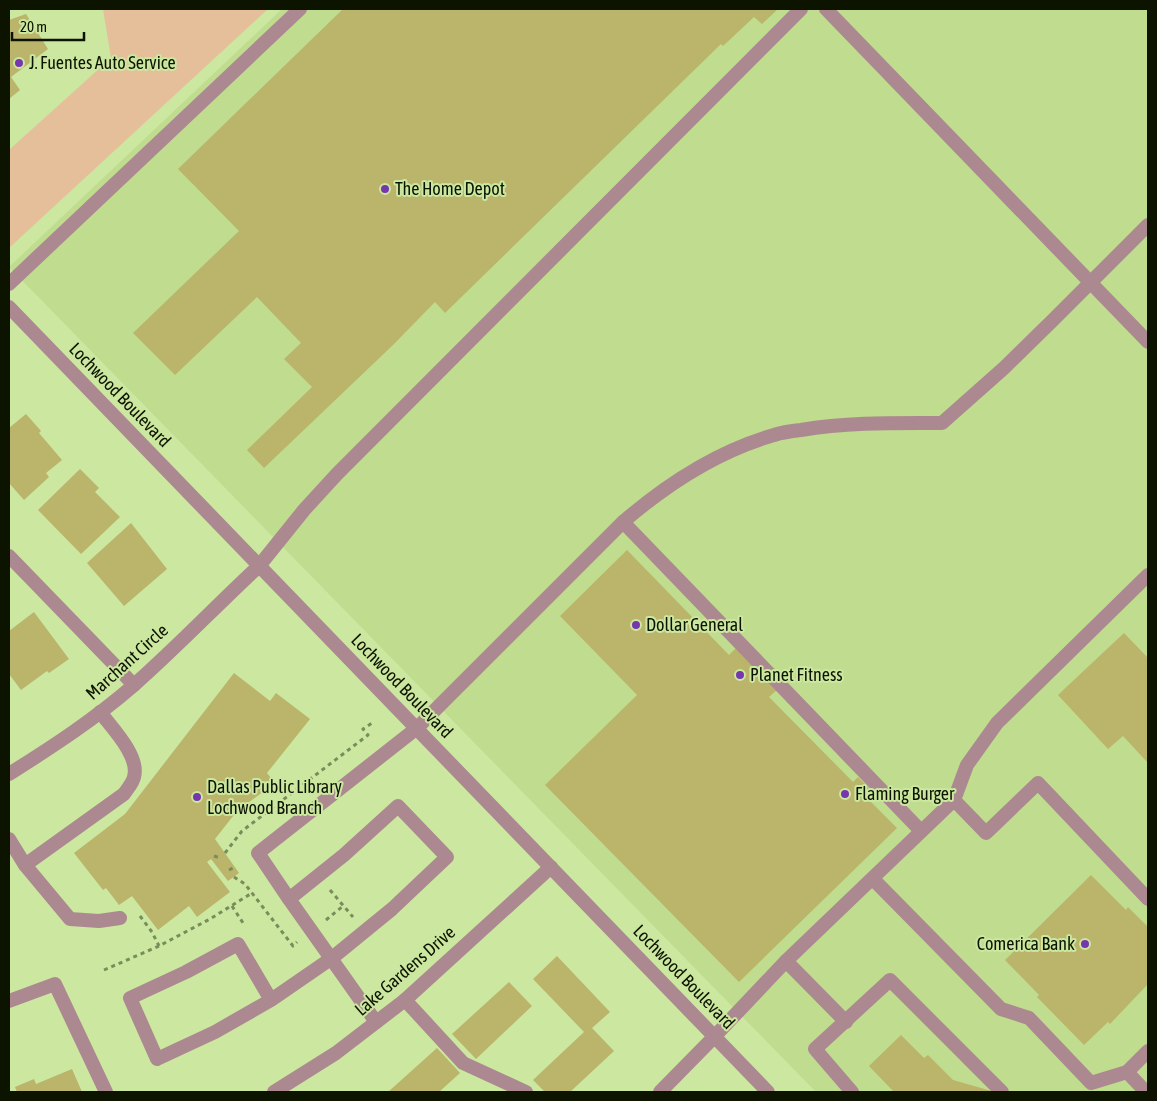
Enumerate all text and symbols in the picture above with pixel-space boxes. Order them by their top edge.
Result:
scale bar [12,10,85,42]
text: 20 m [20,18,47,35]
place label: J. Fuentes Auto Service [29,52,176,73]
marker: J. Fuentes Auto Service [13,57,25,69]
place label: The Home Depot [395,178,505,199]
marker: The Home Depot [379,183,391,195]
street label: Lochwood Boulevard [65,338,176,451]
place label: Dollar General [646,614,743,635]
street label: Marchant Circle [81,619,172,704]
marker: Dollar General [630,619,642,631]
street label: Lochwood Boulevard [347,629,458,742]
place label: Planet Fitness [750,664,843,685]
marker: Planet Fitness [734,669,746,681]
place label: Dallas Public Library Lochwood Branch [207,776,342,818]
place label: Flaming Burger [855,783,955,804]
marker: Flaming Burger [839,788,851,800]
marker: Dallas Public Library Lochwood Branch [191,791,203,803]
street label: Lochwood Boulevard [629,920,740,1033]
street label: Lake Gardens Drive [350,921,459,1020]
place label: Comerica Bank [977,933,1075,954]
marker: Comerica Bank [1079,938,1091,950]

